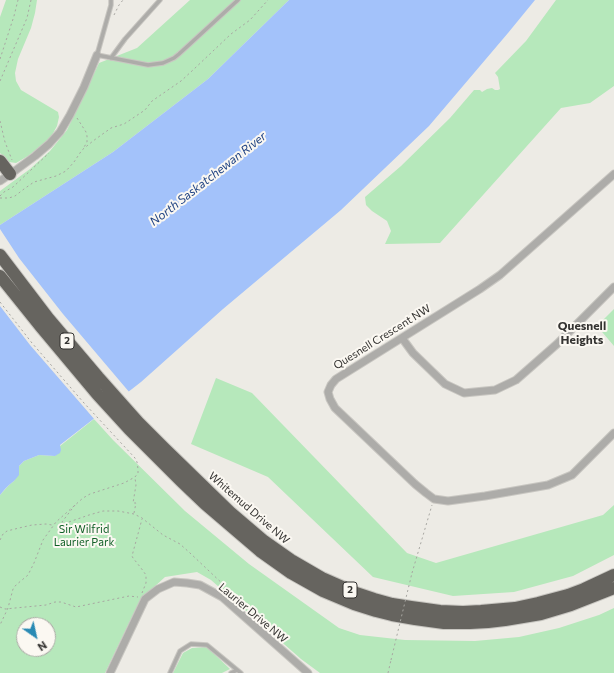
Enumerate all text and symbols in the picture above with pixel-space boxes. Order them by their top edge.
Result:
water label: North Saskatchewan River [147,129,269,229]
street label: Quesnell Crescent NW [331,302,433,372]
district label: Quesnell Heights [558,319,606,347]
road number: 2 [60,333,74,349]
street label: Whitemud Drive NW [206,469,292,547]
park label: Sir Wilfrid Laurier Park [54,522,114,548]
street label: Laurier Drive NW [216,580,290,646]
road number: 2 [343,582,357,598]
north arrow [16,617,56,657]
text: N [35,639,49,654]

